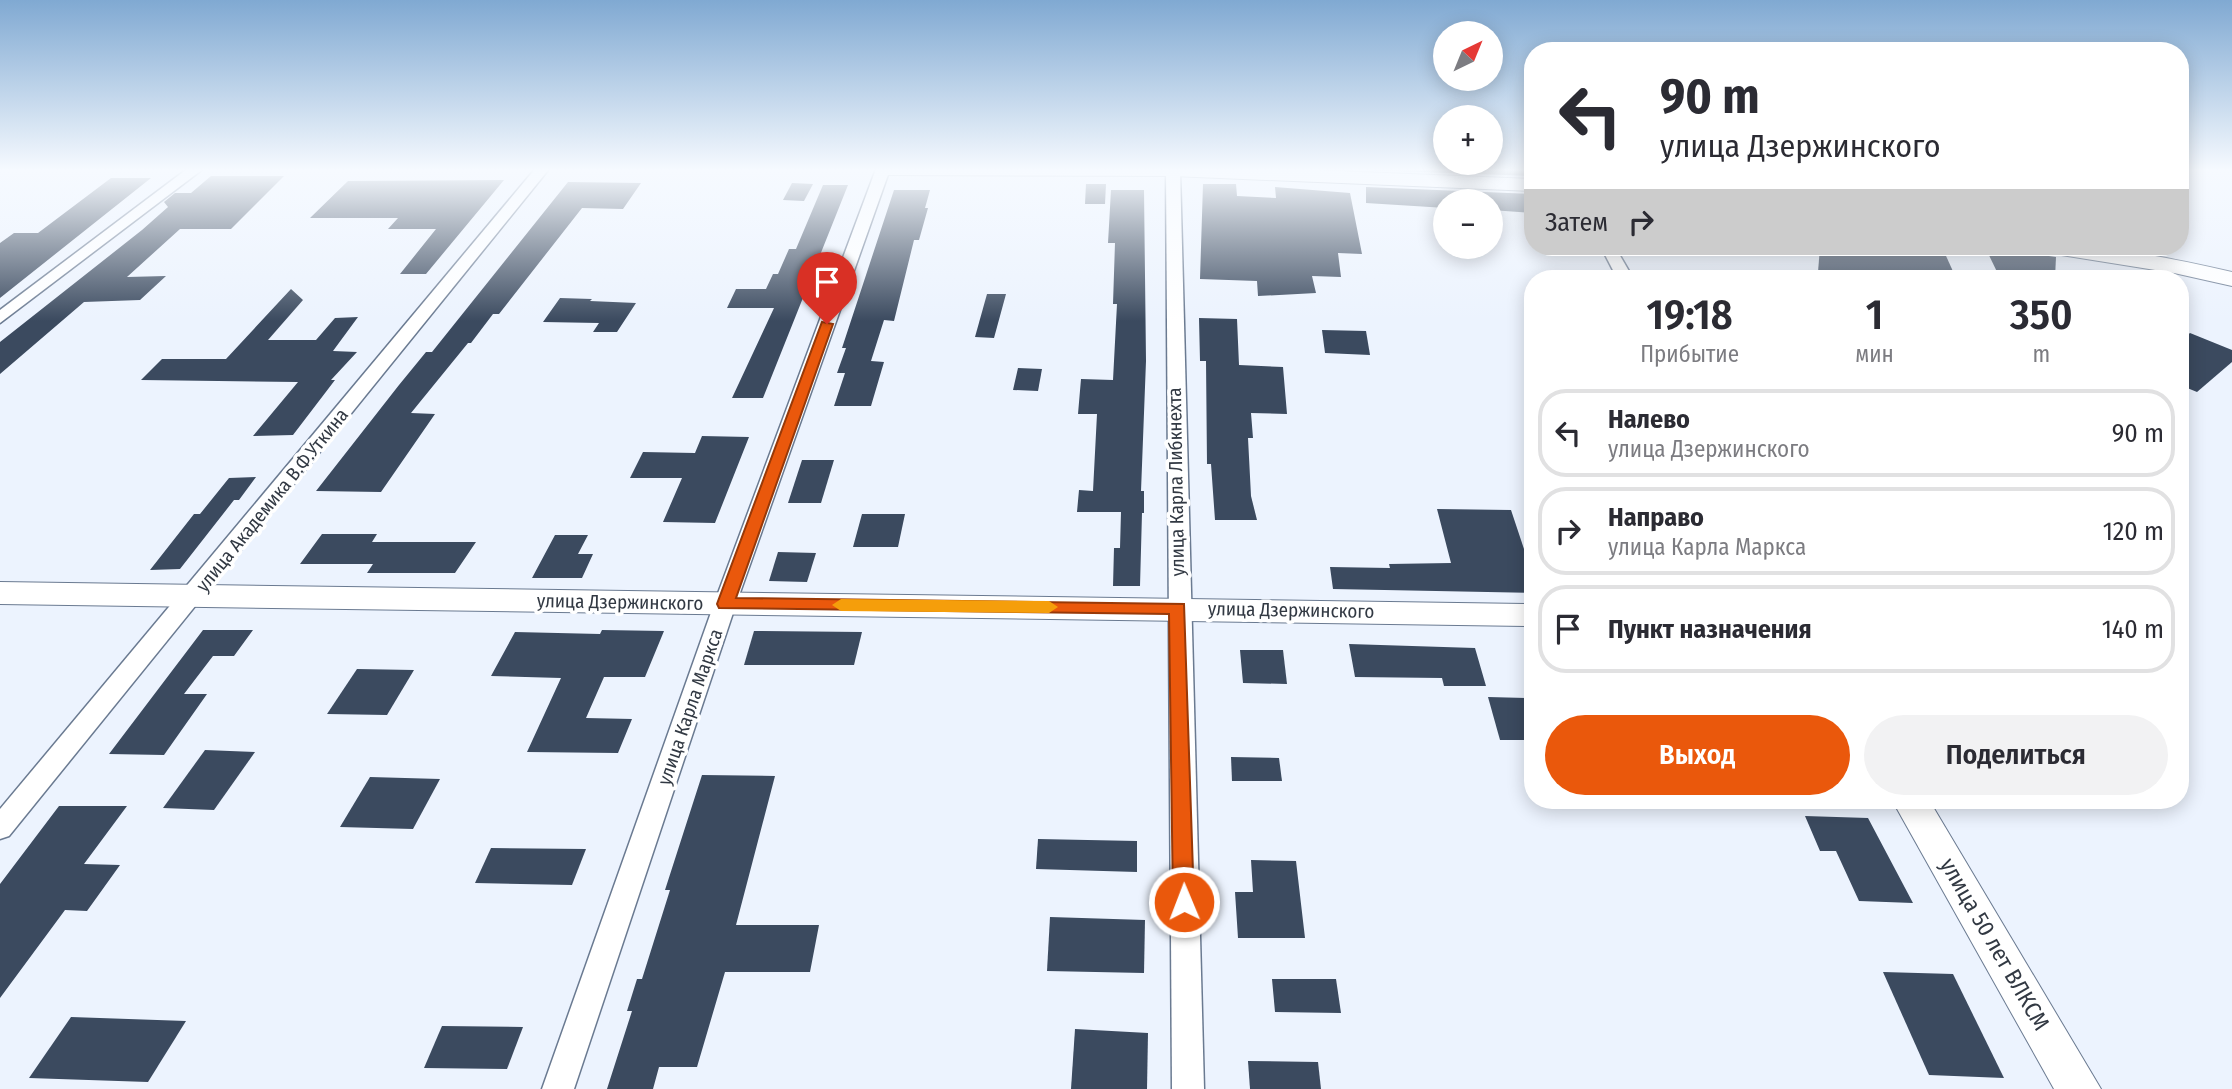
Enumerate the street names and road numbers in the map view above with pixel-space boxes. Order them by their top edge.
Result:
street label: улица Карла Либкнехта [1163,387,1189,577]
street label: улица Академика В.Ф.Уткина [191,404,353,596]
street label: улица Дзержинского [537,589,703,615]
street label: улица Дзержинского [1208,597,1374,623]
street label: улица Карла Маркса [652,626,728,788]
street label: улица 50 лет ВЛКСМ [1934,853,2056,1035]

